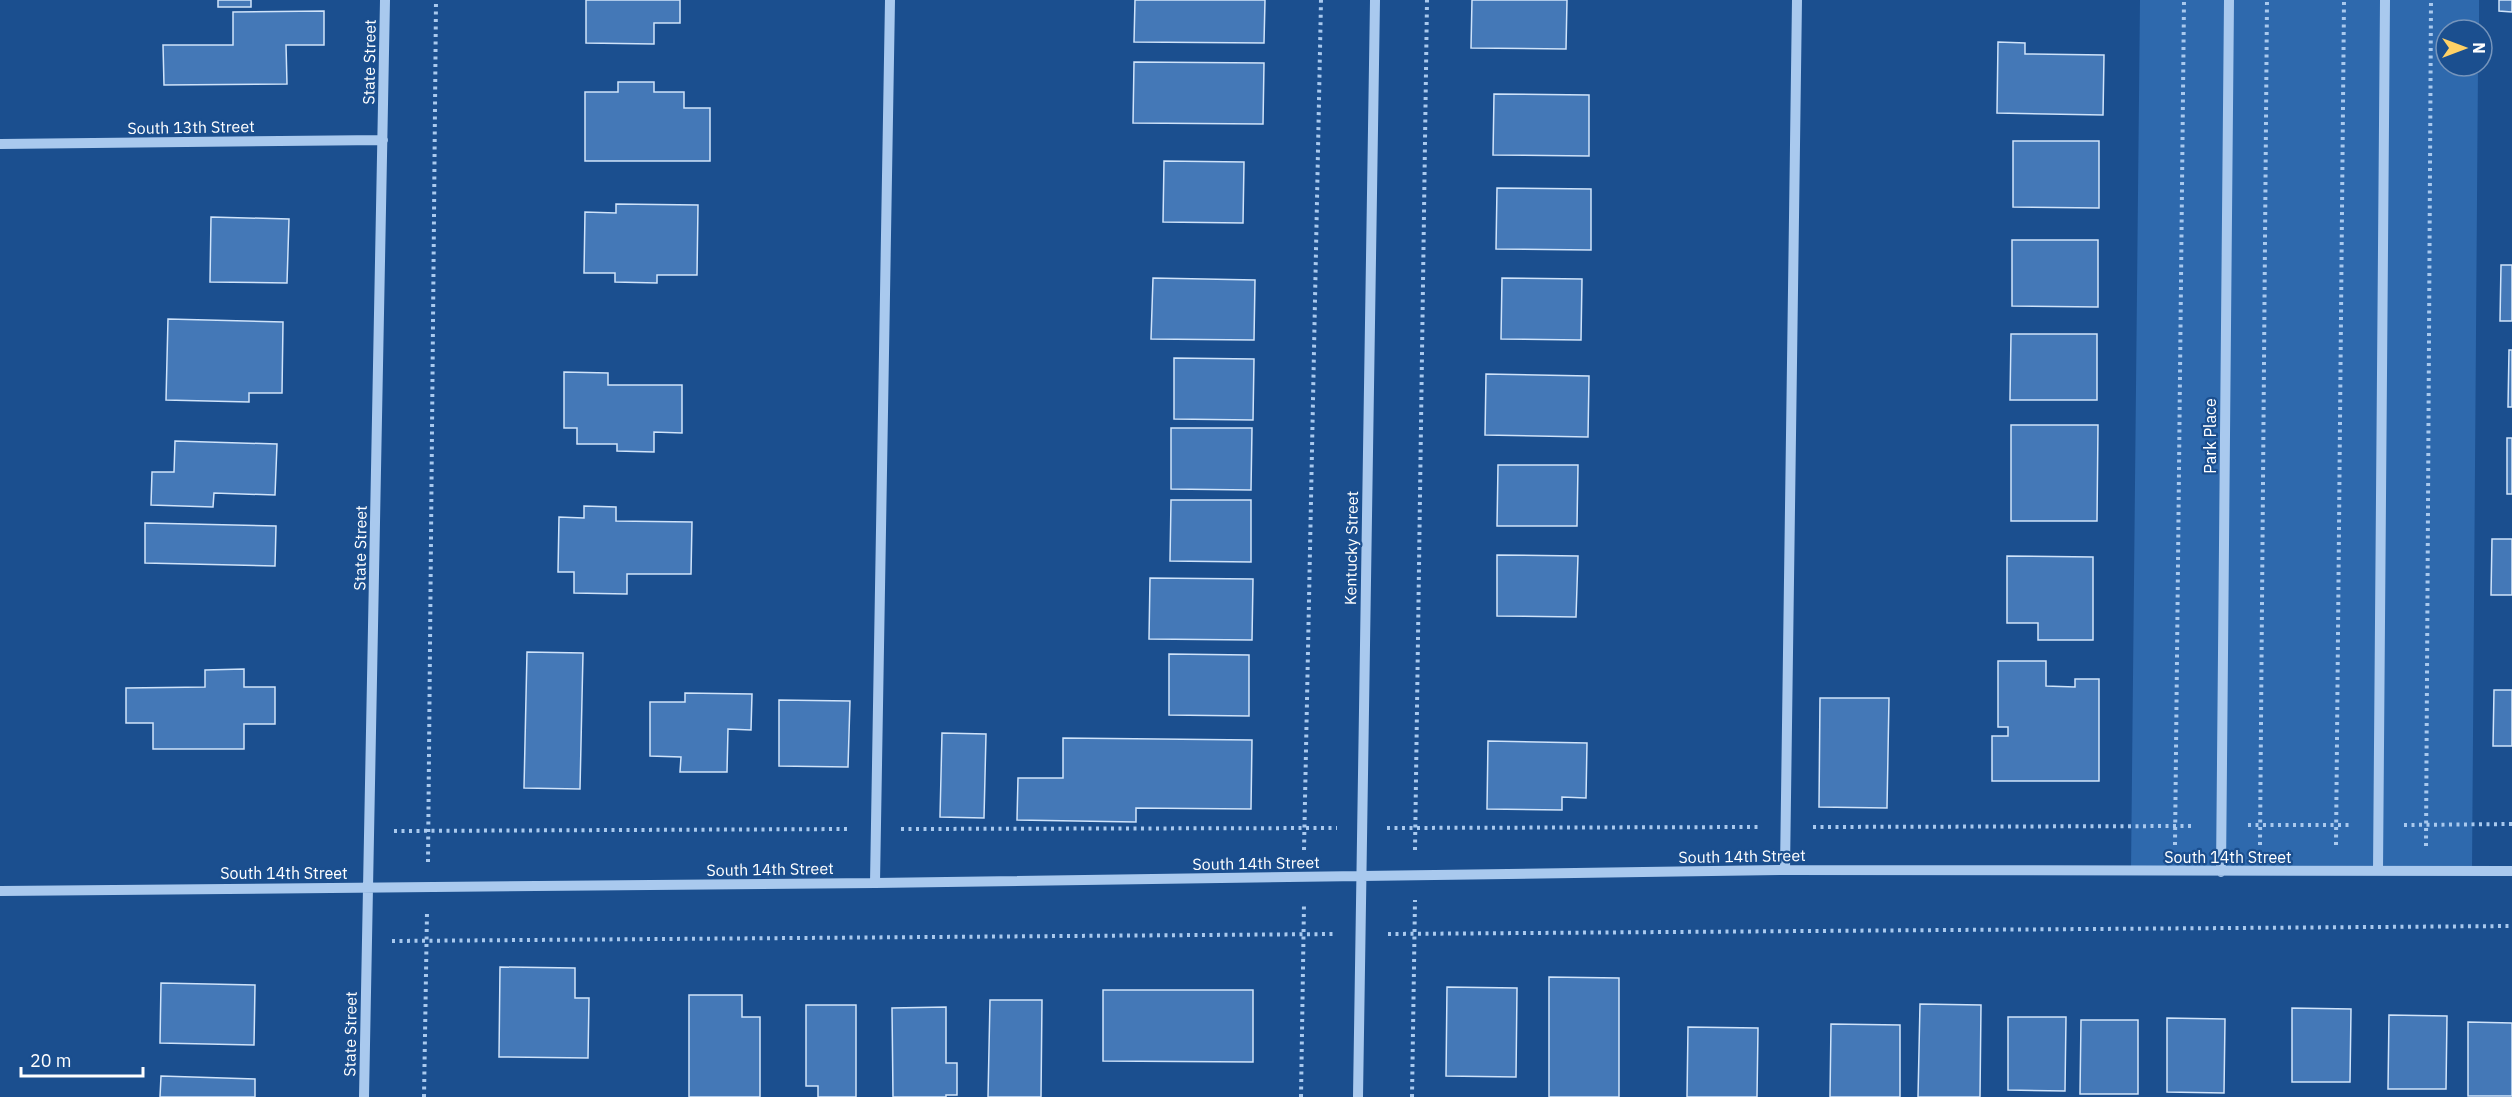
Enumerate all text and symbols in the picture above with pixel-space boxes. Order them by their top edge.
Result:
north arrow [2434,18,2494,78]
street label: State Street [358,19,380,105]
text: N [2469,42,2489,54]
street label: South 13th Street [127,116,255,138]
street label: Park Place [2200,398,2220,474]
street label: Kentucky Street [1340,491,1362,605]
street label: State Street [349,505,371,591]
street label: South 14th Street [1678,845,1806,867]
street label: South 14th Street [2164,847,2292,867]
street label: South 14th Street [1192,852,1320,874]
street label: South 14th Street [706,858,834,880]
street label: South 14th Street [220,863,348,883]
street label: State Street [339,991,361,1077]
scale bar [21,1040,142,1078]
text: 20 m [30,1049,72,1072]

